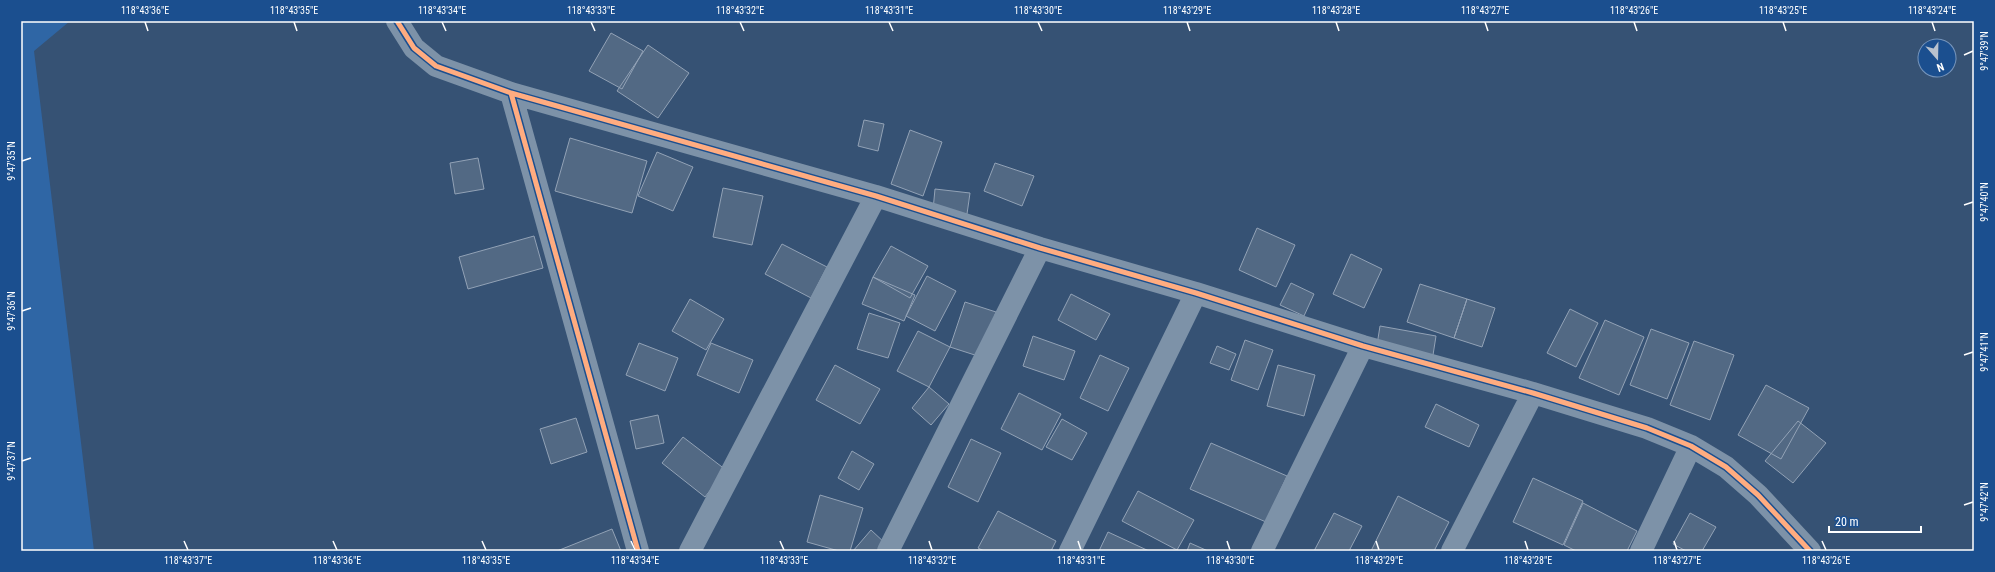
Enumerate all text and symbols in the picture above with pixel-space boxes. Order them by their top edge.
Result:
text: 118°43'36"E [121,5,169,16]
text: 118°43'35"E [270,5,318,16]
text: 118°43'34"E [418,5,466,16]
text: 118°43'33"E [567,5,615,16]
text: 118°43'32"E [716,5,764,16]
text: 118°43'31"E [865,5,913,16]
text: 118°43'30"E [1014,5,1062,16]
text: 118°43'29"E [1163,5,1211,16]
text: 118°43'28"E [1312,5,1360,16]
text: 118°43'27"E [1461,5,1509,16]
text: 118°43'26"E [1610,5,1658,16]
text: 118°43'25"E [1759,5,1807,16]
text: 118°43'24"E [1908,5,1956,16]
text: 9°47'39"N [1979,31,1990,71]
north arrow [1917,38,1957,78]
text: N [1935,60,1946,74]
text: 9°47'35"N [6,141,17,181]
text: 9°47'40"N [1979,182,1990,222]
text: 9°47'36"N [6,291,17,331]
text: 9°47'41"N [1979,332,1990,372]
text: 9°47'37"N [6,441,17,481]
text: 9°47'42"N [1979,482,1990,522]
scale bar [1829,508,1921,534]
text: 20 m [1835,515,1859,529]
text: 118°43'37"E [164,555,212,566]
text: 118°43'36"E [313,555,361,566]
text: 118°43'35"E [462,555,510,566]
text: 118°43'34"E [611,555,659,566]
text: 118°43'33"E [760,555,808,566]
text: 118°43'32"E [908,555,956,566]
text: 118°43'31"E [1057,555,1105,566]
text: 118°43'30"E [1206,555,1254,566]
text: 118°43'29"E [1355,555,1403,566]
text: 118°43'28"E [1504,555,1552,566]
text: 118°43'27"E [1653,555,1701,566]
text: 118°43'26"E [1802,555,1850,566]

